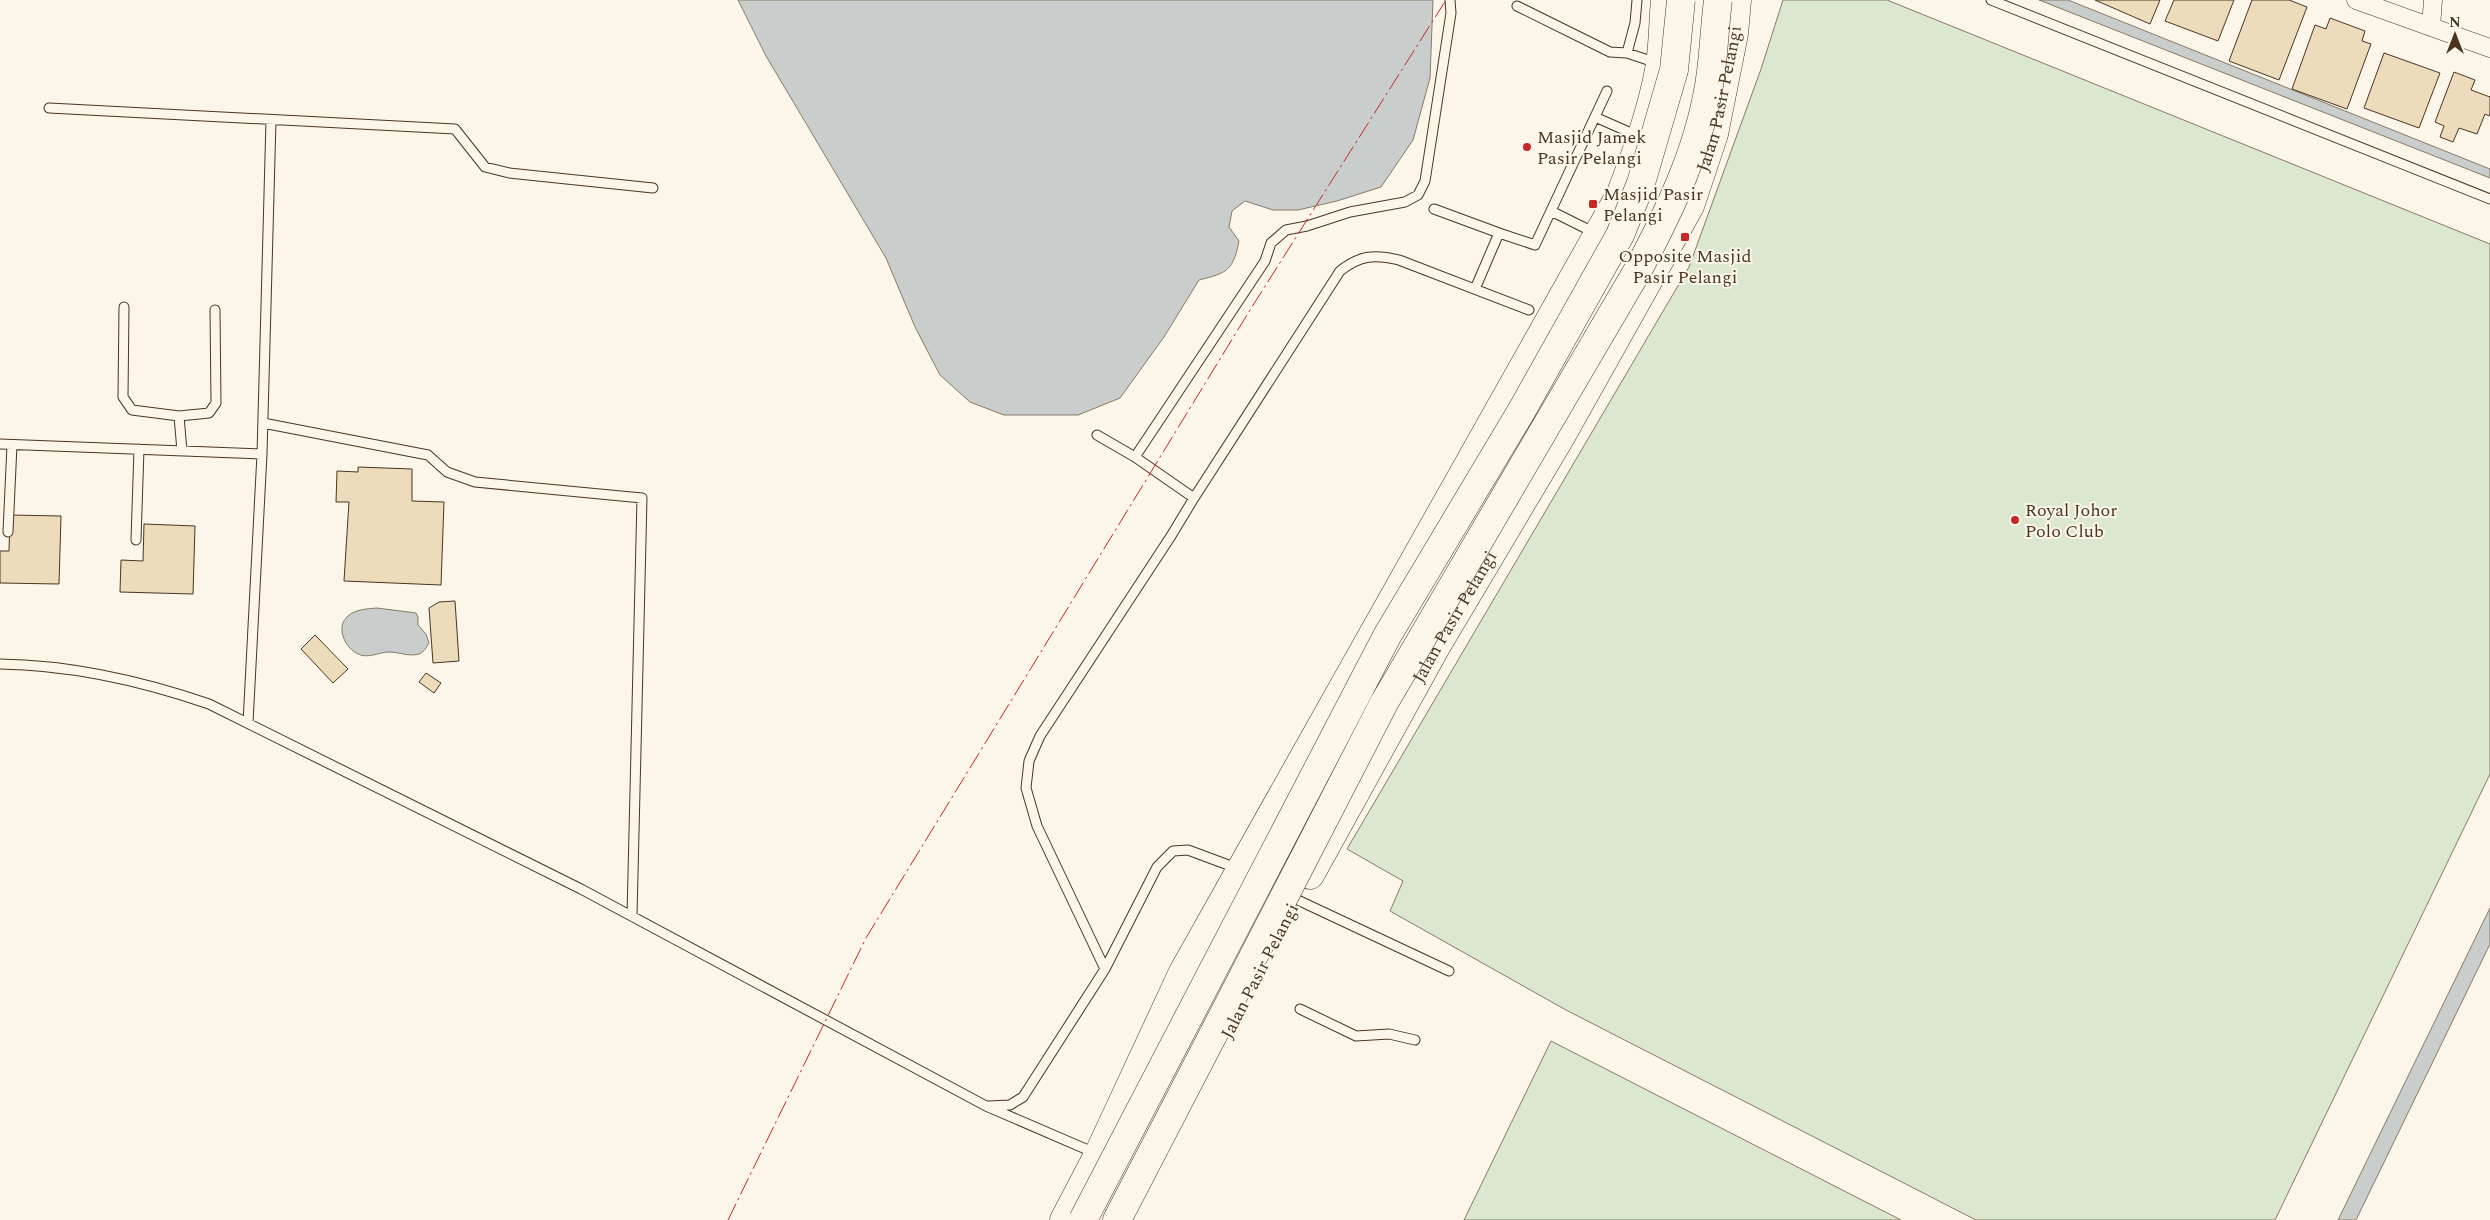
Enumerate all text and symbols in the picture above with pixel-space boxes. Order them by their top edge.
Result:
north arrow [2430,10,2480,60]
text: N [2449,12,2461,33]
street label: Jalan Pasir Pelangi [1689,25,1748,175]
place label: Masjid Jamek Pasir Pelangi [1537,124,1646,172]
marker: Masjid Jamek Pasir Pelangi [1521,141,1533,153]
place label: Masjid Pasir Pelangi [1603,181,1703,229]
marker: Masjid Pasir Pelangi [1587,198,1599,210]
marker: Opposite Masjid Pasir Pelangi [1679,231,1691,243]
place label: Opposite Masjid Pasir Pelangi [1619,243,1751,291]
place label: Royal Johor Polo Club [2025,497,2117,545]
marker: Royal Johor Polo Club [2009,514,2021,526]
street label: Jalan Pasir Pelangi [1405,545,1504,688]
street label: Jalan Pasir Pelangi [1214,898,1306,1044]

